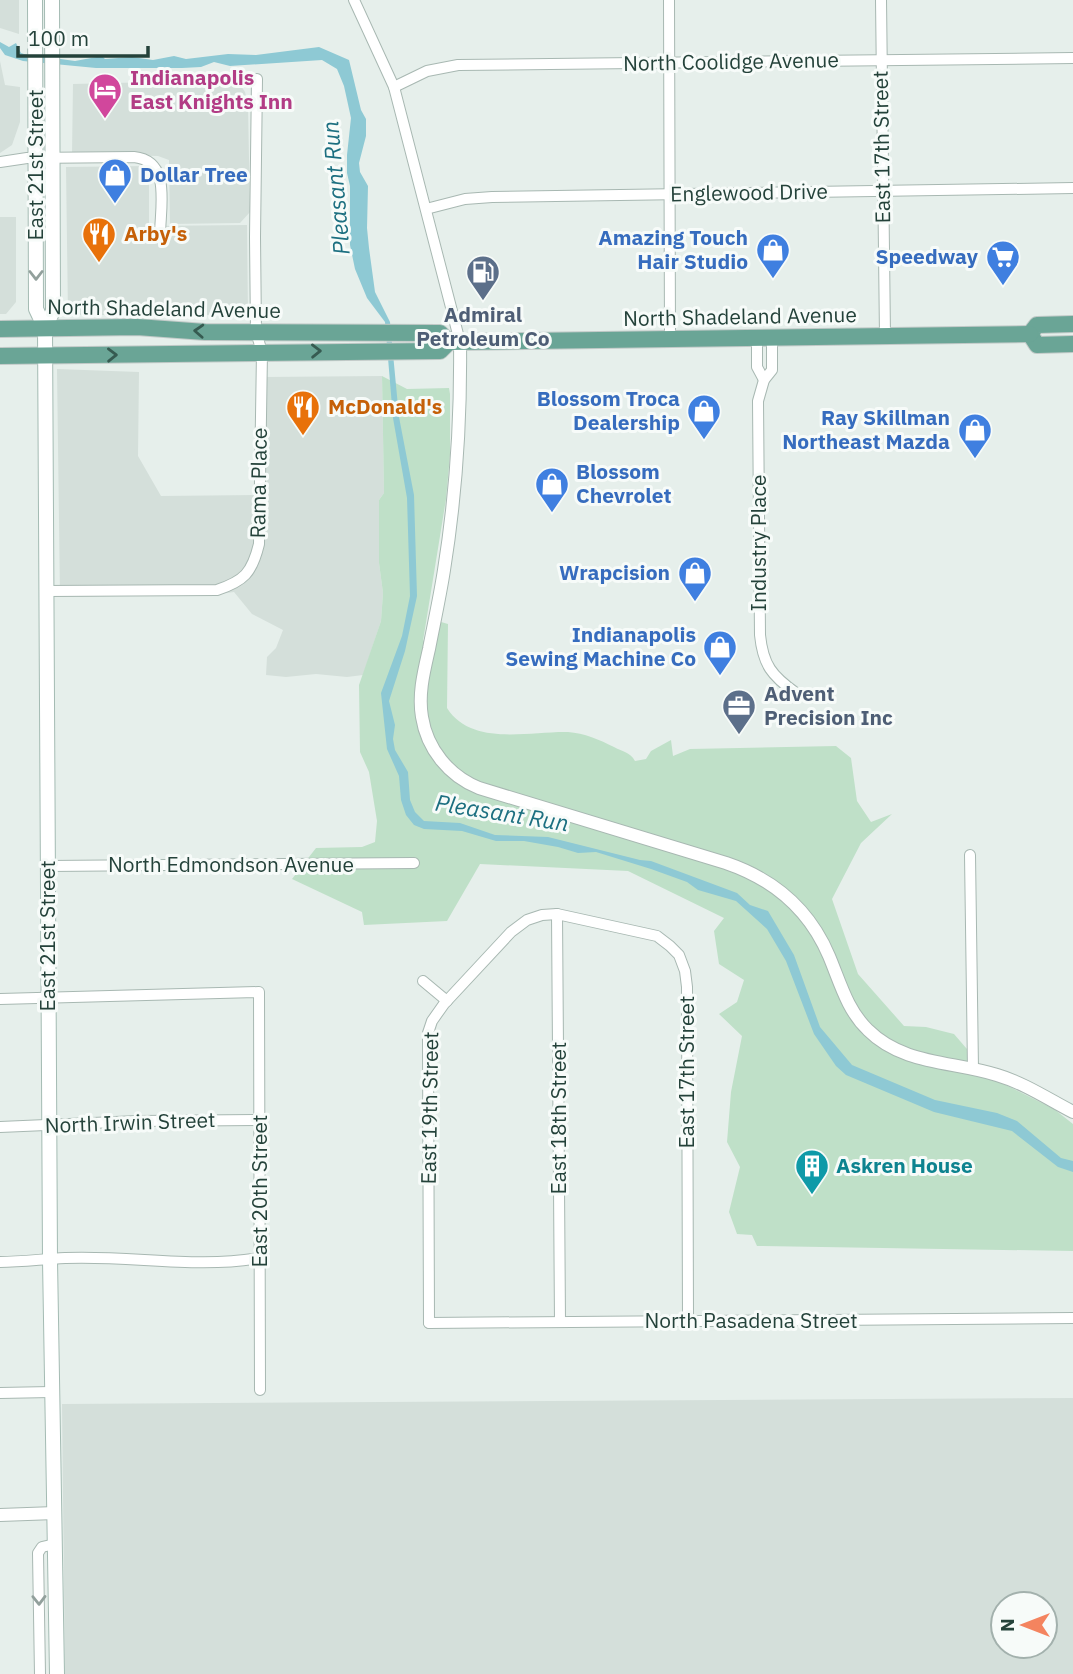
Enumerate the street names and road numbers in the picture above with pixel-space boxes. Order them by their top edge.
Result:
street label: North Coolidge Avenue [623,45,839,77]
street label: East 17th Street [866,70,896,224]
street label: East 21st Street [21,89,49,241]
street label: Englewood Drive [670,177,828,207]
street label: North Shadeland Avenue [47,292,281,324]
street label: North Shadeland Avenue [623,300,857,332]
street label: Rama Place [243,427,273,539]
street label: Industry Place [744,475,772,611]
street label: North Edmondson Avenue [108,850,354,878]
street label: East 21st Street [33,860,61,1012]
street label: East 17th Street [672,996,700,1148]
street label: East 19th Street [414,1031,444,1185]
street label: East 18th Street [544,1042,572,1194]
street label: North Irwin Street [44,1105,216,1139]
street label: East 20th Street [245,1115,273,1267]
street label: North Pasadena Street [644,1306,858,1334]

